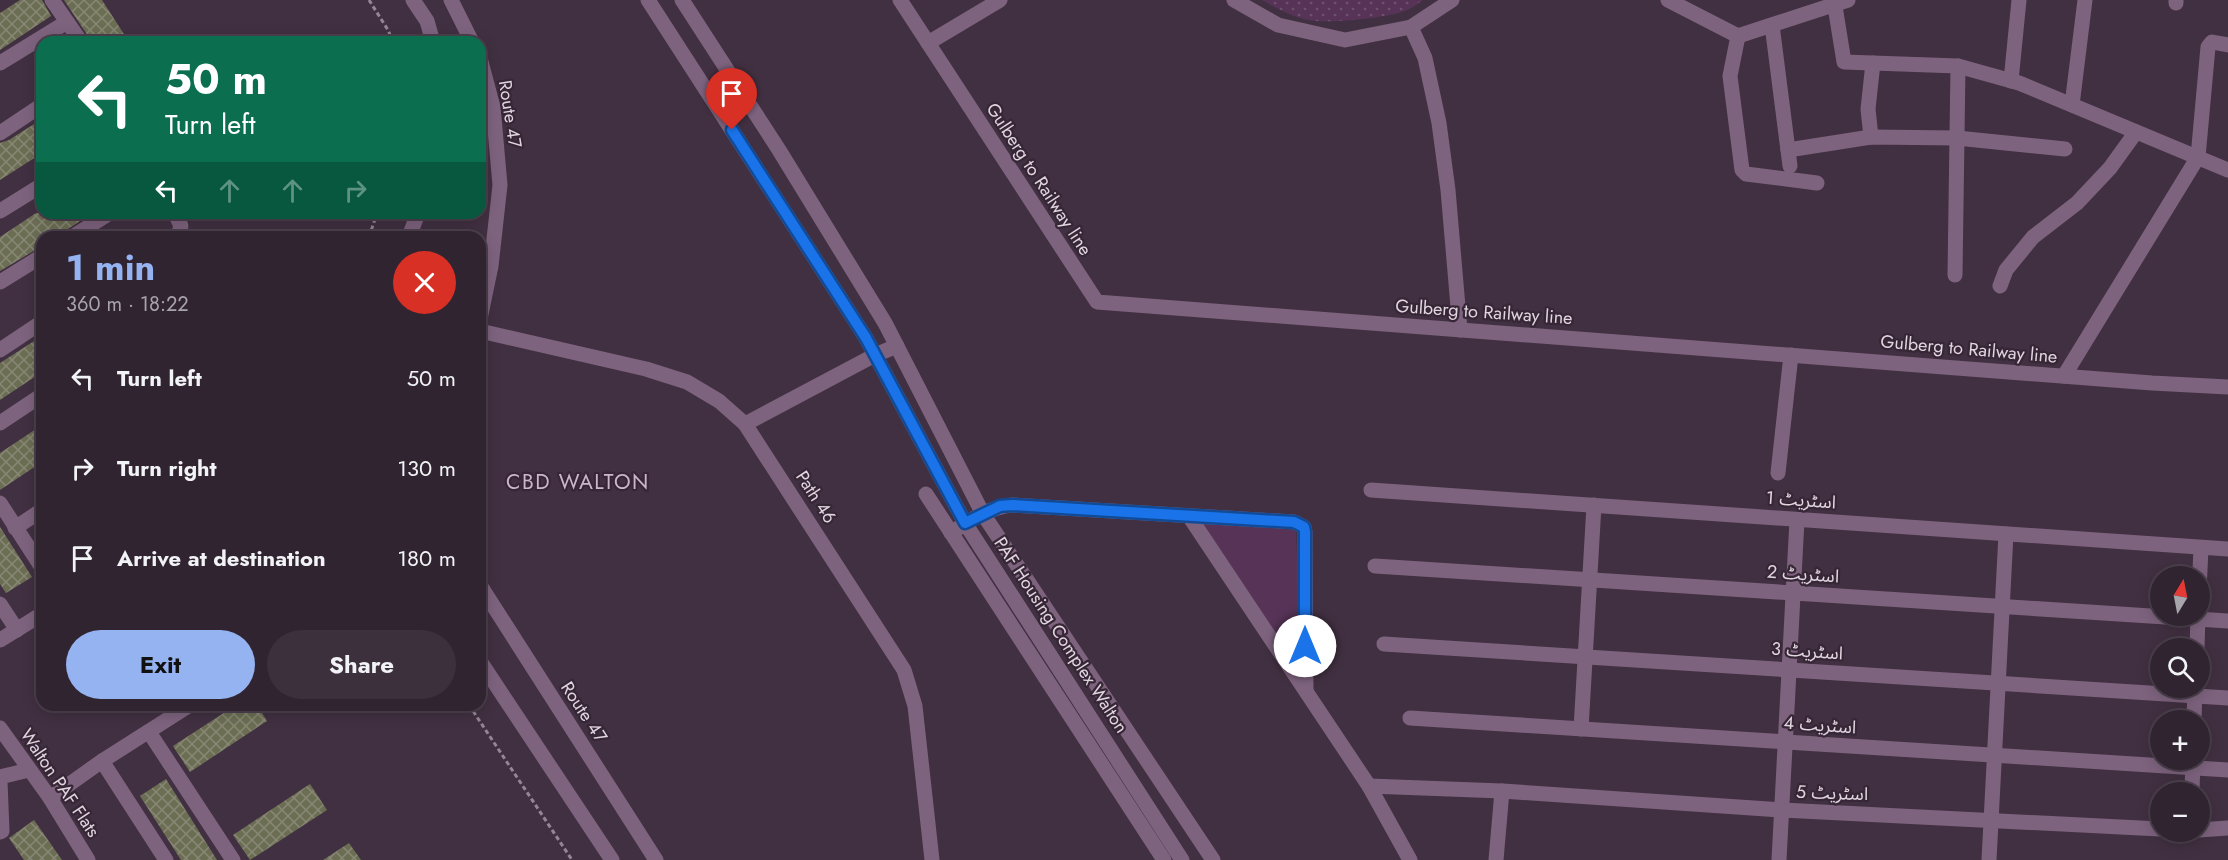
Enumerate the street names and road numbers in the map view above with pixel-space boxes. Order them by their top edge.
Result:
street label: Route 47 [492,78,528,150]
street label: Gulberg to Railway line [980,98,1098,260]
street label: Gulberg to Railway line [1395,293,1573,331]
street label: Gulberg to Railway line [1879,328,2059,370]
street label: Path 46 [789,466,843,528]
street label: اسٹریٹ 1 [1765,485,1837,515]
street label: PAF Housing Complex Walton [988,532,1134,738]
street label: اسٹریٹ 2 [1766,559,1840,589]
street label: اسٹریٹ 3 [1770,636,1844,666]
street label: Route 47 [554,676,614,748]
street label: اسٹریٹ 4 [1783,709,1857,741]
street label: Walton PAF Flats [14,723,106,843]
street label: اسٹریٹ 5 [1795,779,1869,807]

